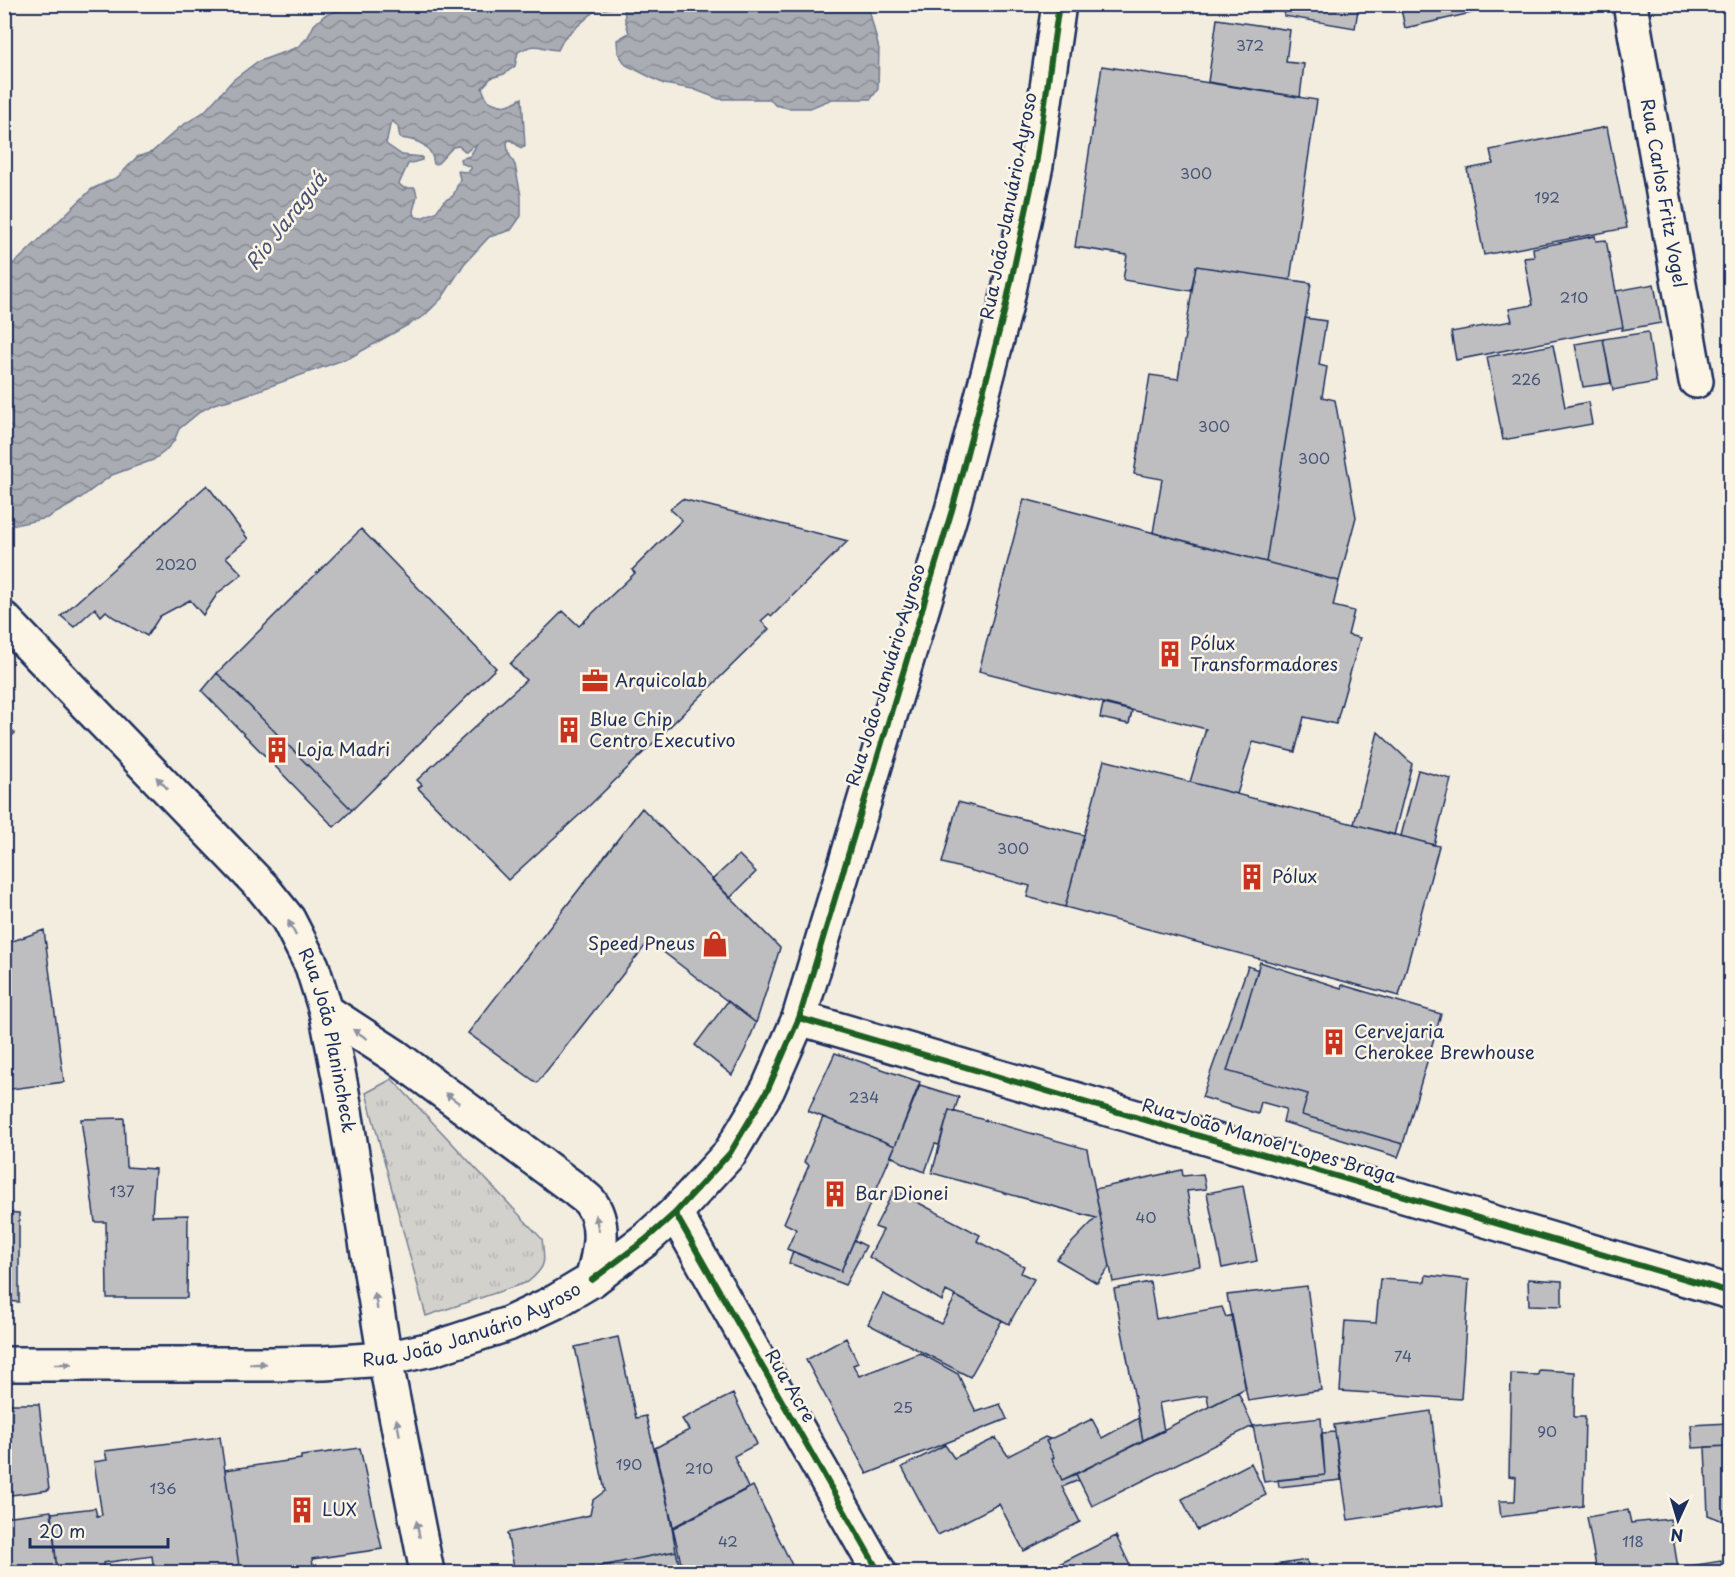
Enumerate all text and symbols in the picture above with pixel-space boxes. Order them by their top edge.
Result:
house number: 372 [1236,33,1264,56]
street label: Rua João Januário Ayroso [972,90,1043,322]
street label: Rua Carlos Fritz Vogel [1635,96,1694,289]
house number: 300 [1180,161,1212,184]
water label: Rio Jaraguá [237,164,334,276]
house number: 192 [1534,185,1560,208]
house number: 210 [1560,285,1588,308]
house number: 226 [1511,367,1541,390]
house number: 300 [1198,414,1230,437]
house number: 300 [1298,446,1330,469]
house number: 2020 [155,552,197,575]
street label: Rua João Januário Ayroso [838,560,931,789]
place label: Pólux Transformadores [1190,629,1338,677]
building icon: Pólux Transformadores [1155,639,1185,669]
office icon: Arquicolab [580,666,610,696]
place label: Arquicolab [615,666,707,693]
place label: Blue Chip Centro Executivo [589,705,735,753]
building icon: Blue Chip Centro Executivo [554,715,584,745]
building icon: Loja Madri [262,735,292,765]
place label: Loja Madri [297,735,390,762]
one-way arrow [156,777,170,791]
house number: 300 [997,836,1029,859]
building icon: Pólux [1237,862,1267,892]
place label: Pólux [1272,862,1317,889]
one-way arrow [288,919,298,937]
place label: Speed Pneus [588,929,695,956]
shop icon: Speed Pneus [700,929,730,959]
street label: Rua João Planincheck [293,942,363,1135]
place label: Cervejaria Cherokee Brewhouse [1354,1017,1535,1065]
building icon: Cervejaria Cherokee Brewhouse [1319,1027,1349,1057]
one-way arrow [353,1028,369,1040]
house number: 234 [849,1085,879,1108]
street label: Rua João Manoel Lopes Braga [1139,1090,1400,1189]
one-way arrow [445,1093,460,1105]
house number: 137 [110,1179,135,1202]
building icon: Bar Dionei [820,1179,850,1209]
place label: Bar Dionei [855,1179,948,1206]
house number: 40 [1136,1205,1156,1228]
one-way arrow [592,1214,602,1232]
street label: Rua João Januário Ayroso [361,1275,586,1372]
one-way arrow [372,1291,381,1310]
street label: Rua Acre [759,1343,823,1427]
house number: 74 [1394,1344,1412,1367]
one-way arrow [53,1359,72,1369]
one-way arrow [248,1359,267,1369]
house number: 25 [893,1395,913,1418]
one-way arrow [393,1417,402,1436]
house number: 90 [1537,1419,1557,1442]
house number: 190 [616,1452,642,1475]
house number: 210 [685,1456,713,1479]
house number: 136 [149,1476,177,1499]
north arrow [1648,1490,1708,1550]
building icon: LUX [287,1495,317,1525]
place label: LUX [322,1495,357,1522]
scale bar [30,1511,168,1549]
text: 20 m [39,1517,85,1544]
one-way arrow [413,1519,422,1538]
text: N [1670,1524,1684,1548]
house number: 42 [718,1529,738,1552]
house number: 118 [1622,1529,1644,1552]

